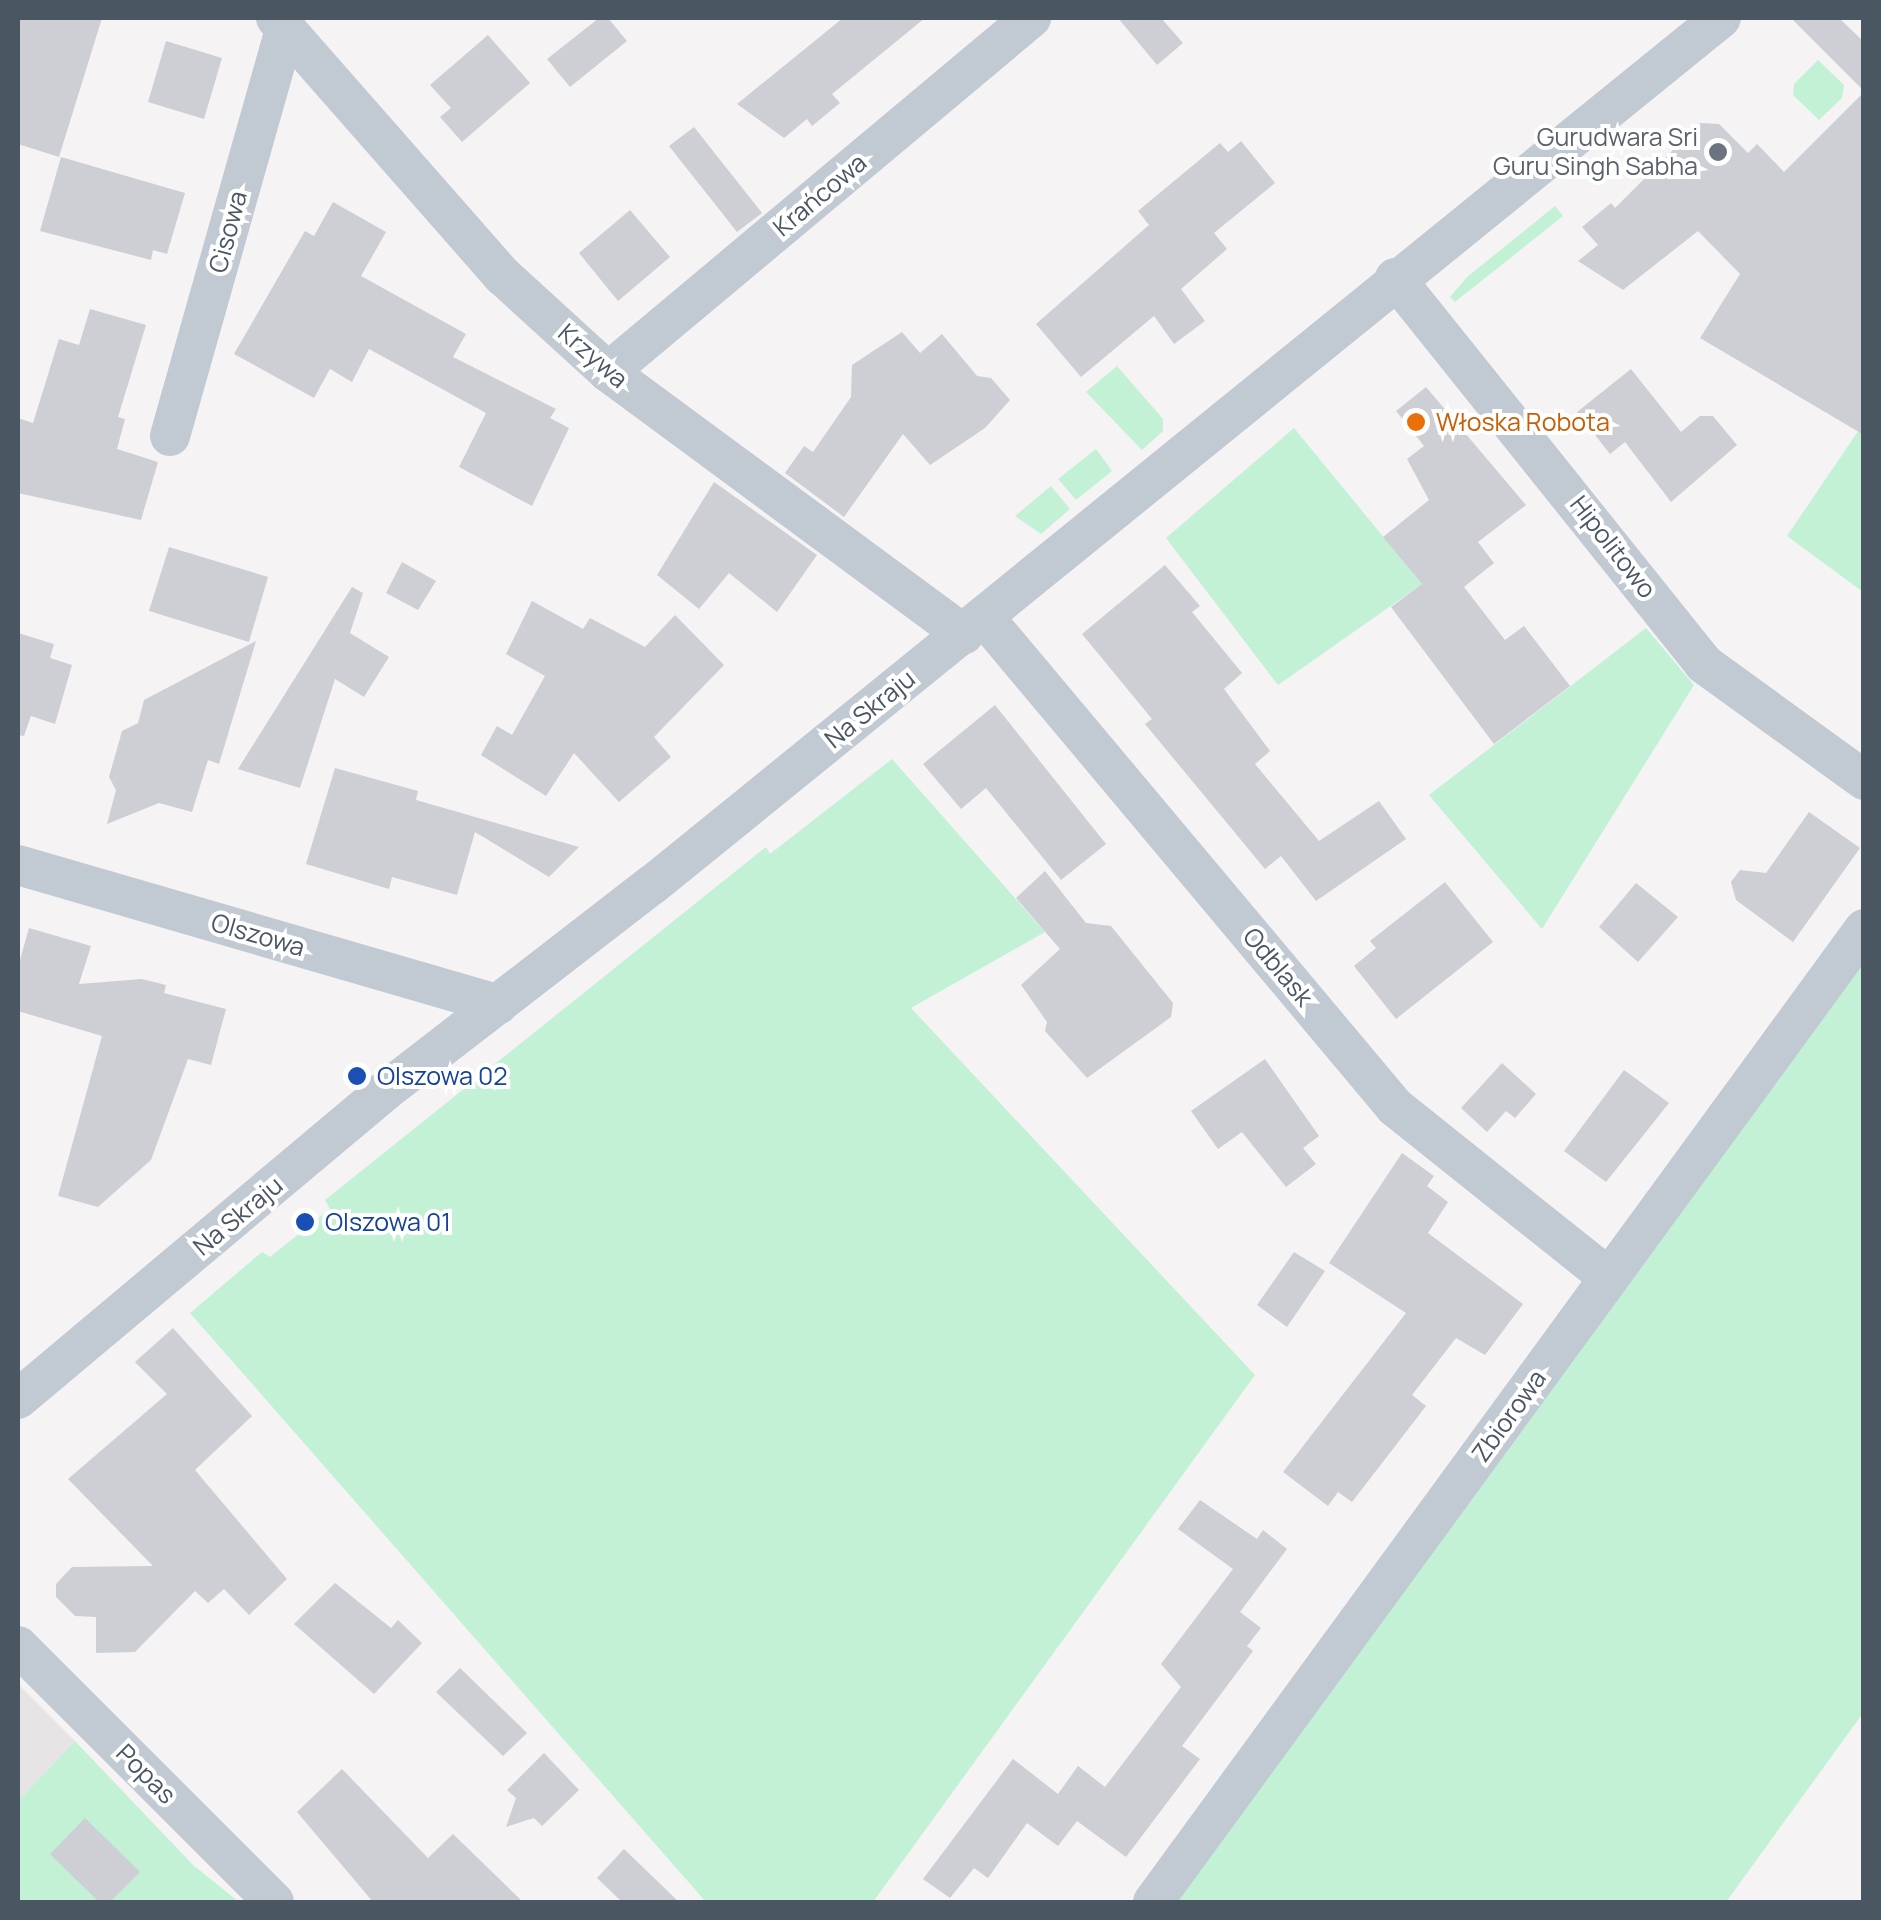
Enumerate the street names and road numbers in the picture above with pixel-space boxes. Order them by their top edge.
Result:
street label: Krańcowa [767,147,873,243]
street label: Cisowa [203,188,253,276]
street label: Krzywa [552,318,634,394]
street label: Hipolitowo [1564,490,1662,604]
street label: Na Skraju [819,664,921,754]
street label: Olszowa [208,907,308,963]
street label: Odblask [1237,922,1319,1012]
street label: Na Skraju [187,1170,289,1262]
street label: Zbiorowa [1466,1364,1552,1468]
street label: Popas [110,1738,182,1810]

